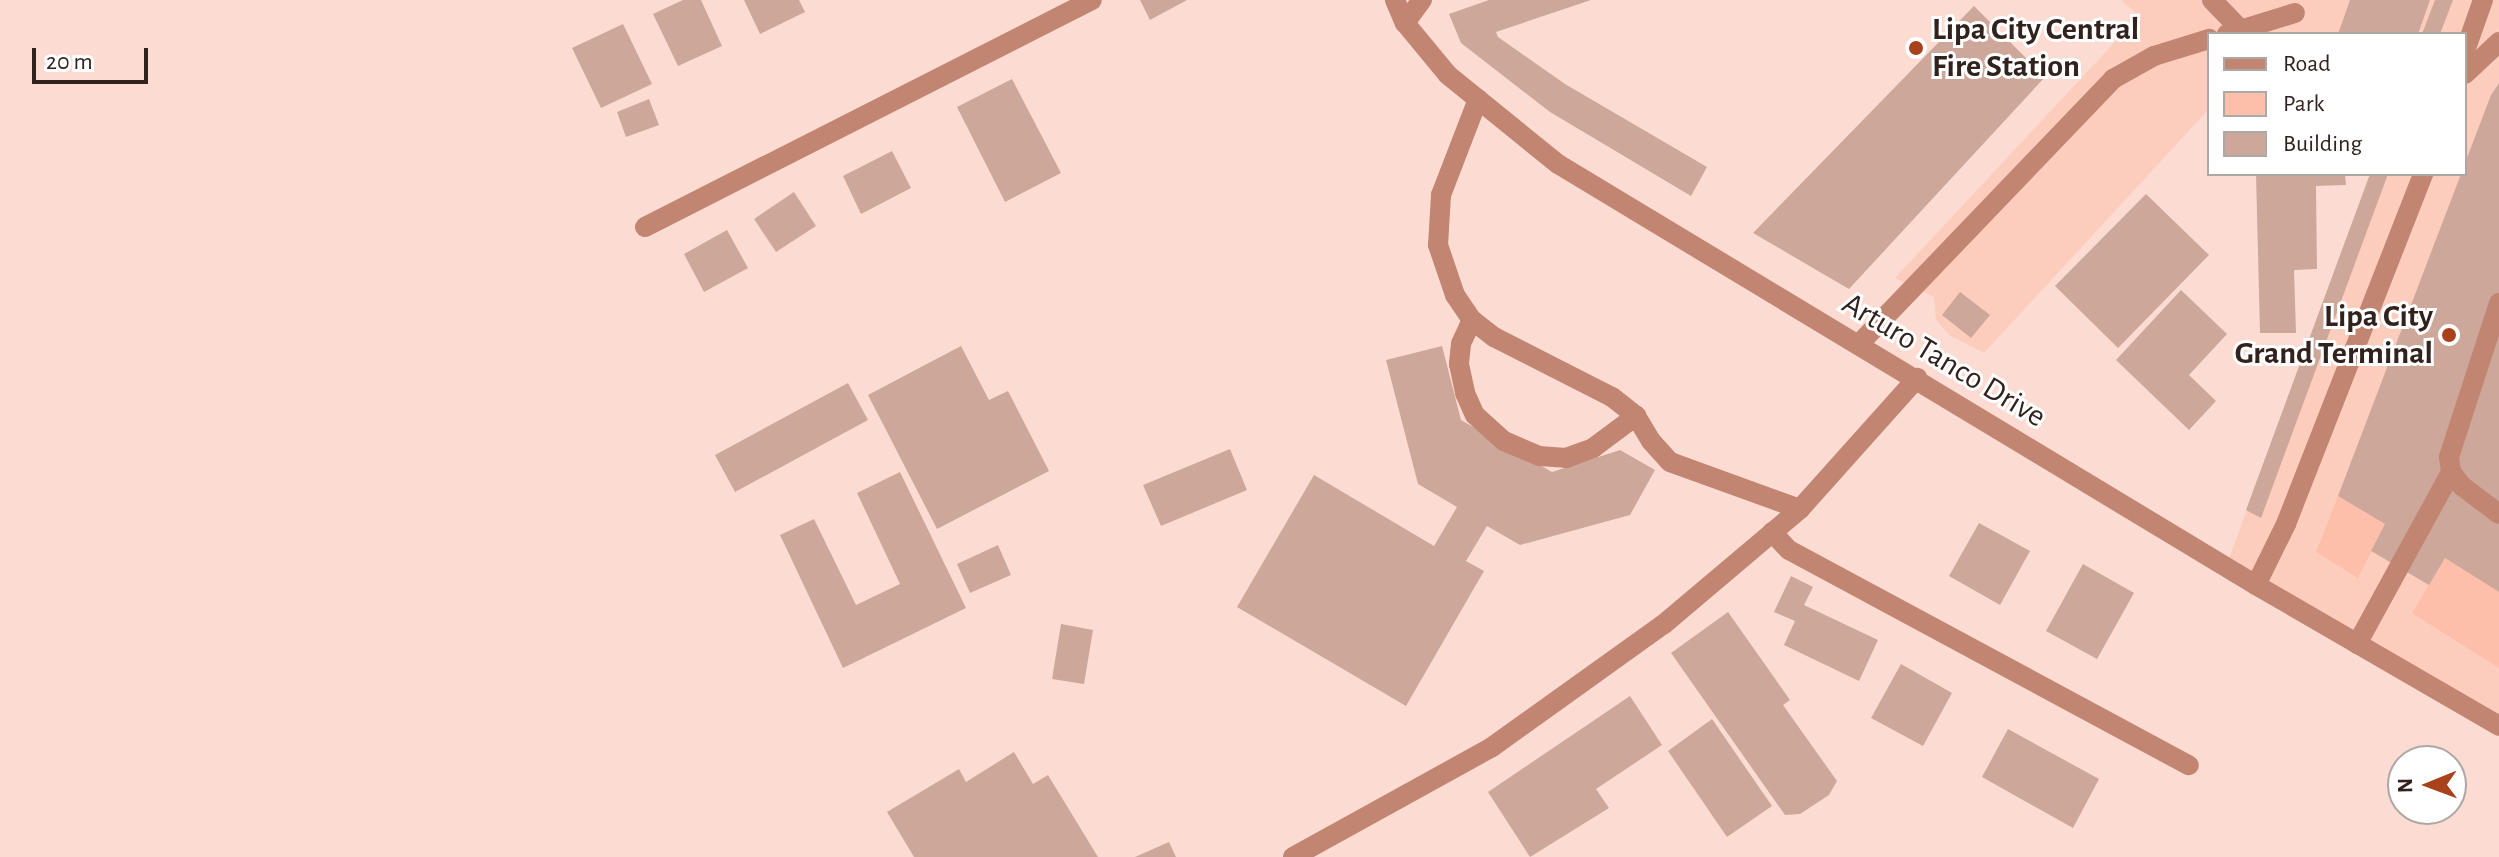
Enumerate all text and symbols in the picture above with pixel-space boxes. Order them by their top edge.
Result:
place label: Lipa City Central Fire Station [1932,11,2139,86]
scale bar [36,32,152,82]
legend [2207,32,2467,176]
marker: Lipa City Central Fire Station [1907,39,1925,57]
text: 20 m [46,50,93,74]
text: Road [2283,52,2331,76]
text: Park [2283,92,2324,116]
text: Building [2283,132,2362,156]
street label: Arturo Tanco Drive [1835,284,2053,436]
place label: Lipa City Grand Terminal [2235,298,2433,373]
marker: Lipa City Grand Terminal [2440,326,2458,344]
north arrow [2387,745,2467,825]
text: N [2394,778,2416,793]

